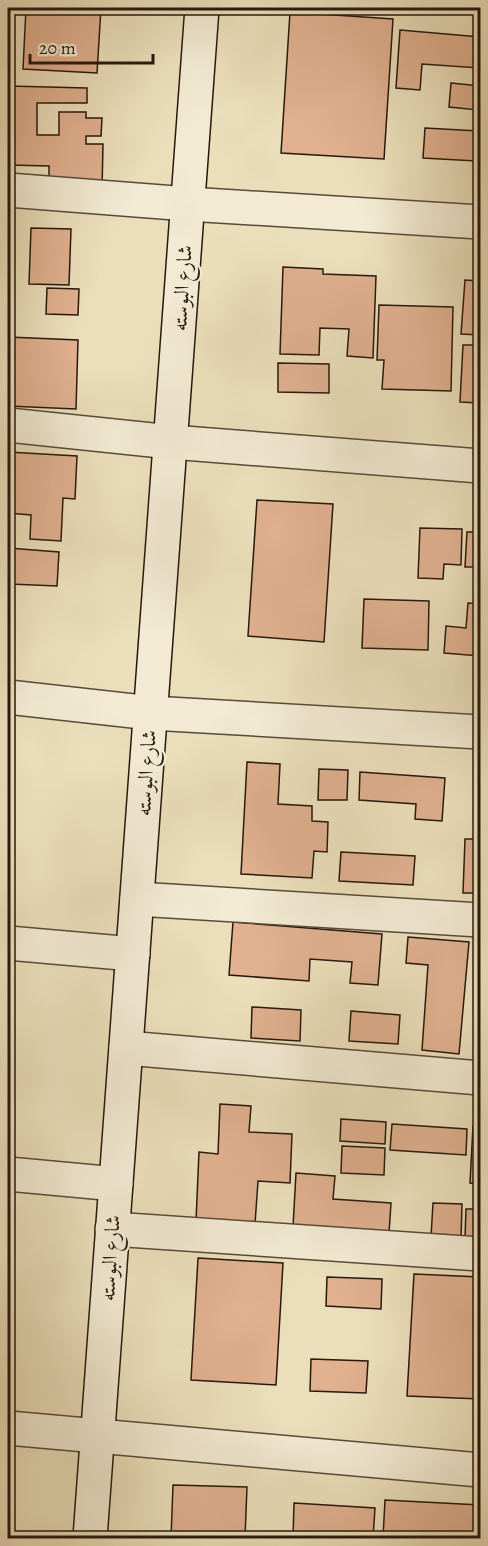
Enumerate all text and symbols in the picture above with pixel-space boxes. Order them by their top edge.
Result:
scale bar [30,27,153,65]
text: 20 m [39,36,76,60]
street label: شارع البوسته [165,244,203,332]
street label: شارع البوسته [129,729,167,817]
street label: شارع البوسته [93,1214,131,1302]

